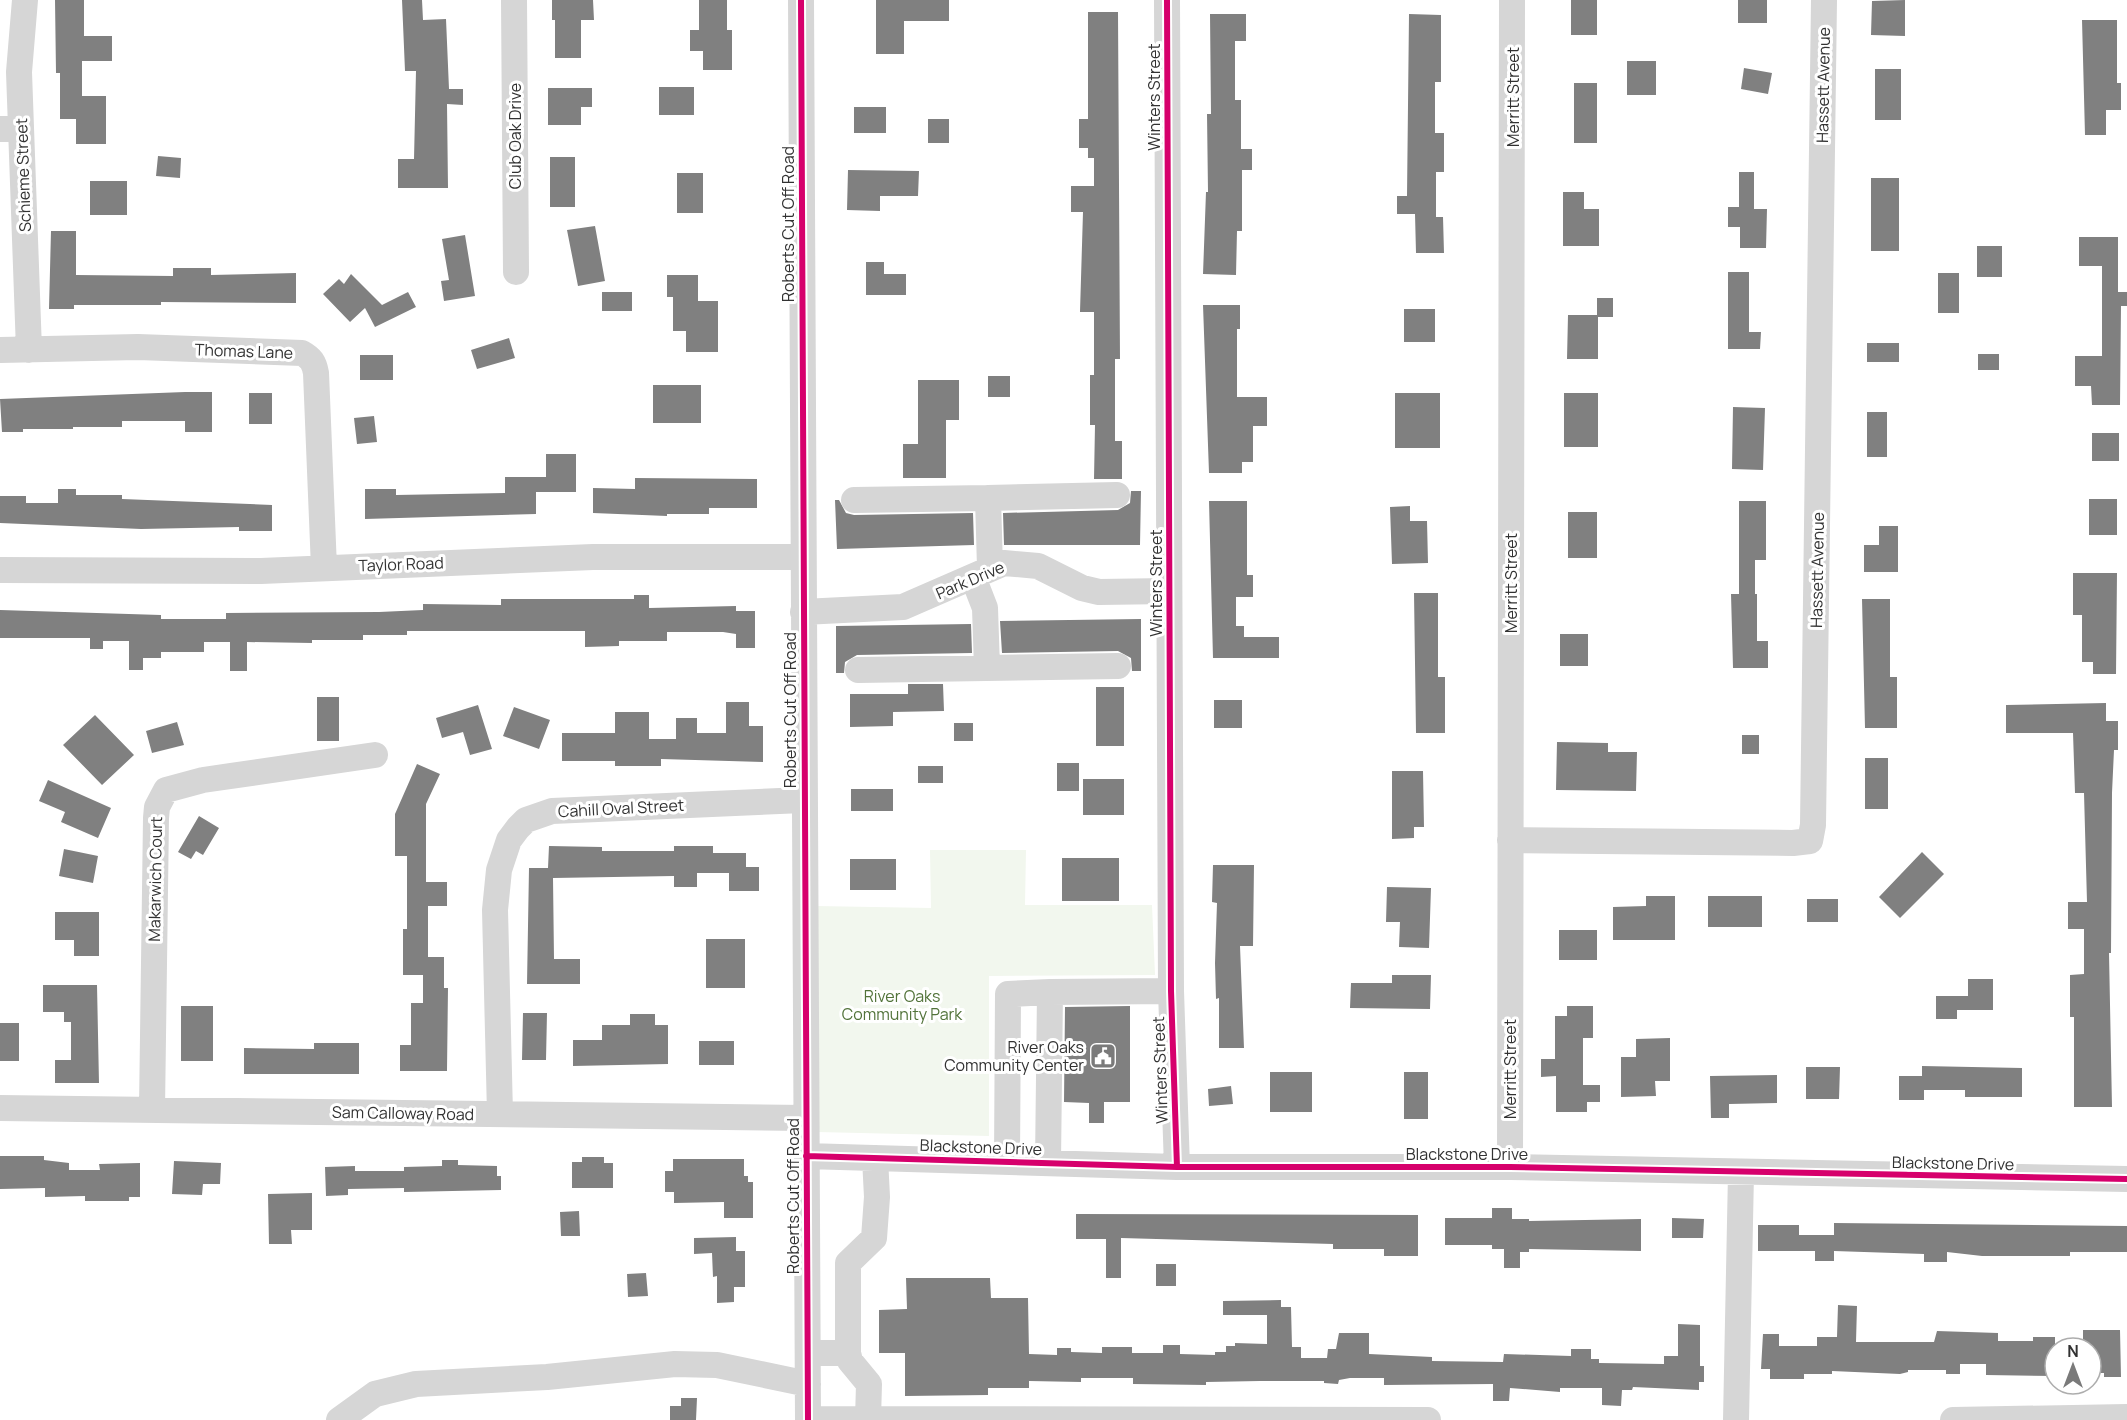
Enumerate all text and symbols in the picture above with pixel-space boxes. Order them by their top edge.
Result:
street label: Hassett Avenue [1811,27,1835,143]
street label: Winters Street [1143,43,1165,151]
street label: Merritt Street [1502,47,1524,147]
street label: Club Oak Drive [504,83,526,189]
street label: Schieme Street [10,118,36,232]
street label: Roberts Cut Off Road [777,146,799,302]
street label: Thomas Lane [194,338,294,364]
street label: Hassett Avenue [1805,512,1829,628]
street label: Winters Street [1145,529,1167,637]
street label: Merritt Street [1500,533,1522,633]
street label: Taylor Road [358,552,444,576]
street label: Park Drive [932,556,1008,604]
street label: Roberts Cut Off Road [779,632,801,788]
street label: Cahill Oval Street [557,794,685,822]
street label: Makarwich Court [143,816,167,942]
park label: River Oaks Community Park [842,985,963,1025]
street label: Winters Street [1147,1016,1173,1124]
street label: Merritt Street [1499,1019,1521,1119]
place label: River Oaks Community Center [944,1036,1084,1076]
public building icon: River Oaks Community Center [1088,1041,1118,1071]
street label: Sam Calloway Road [332,1101,474,1125]
street label: Roberts Cut Off Road [782,1118,804,1274]
street label: Blackstone Drive [919,1134,1043,1160]
street label: Blackstone Drive [1406,1143,1528,1165]
street label: Blackstone Drive [1892,1151,2014,1175]
north arrow [2043,1336,2103,1396]
text: N [2067,1340,2079,1362]

